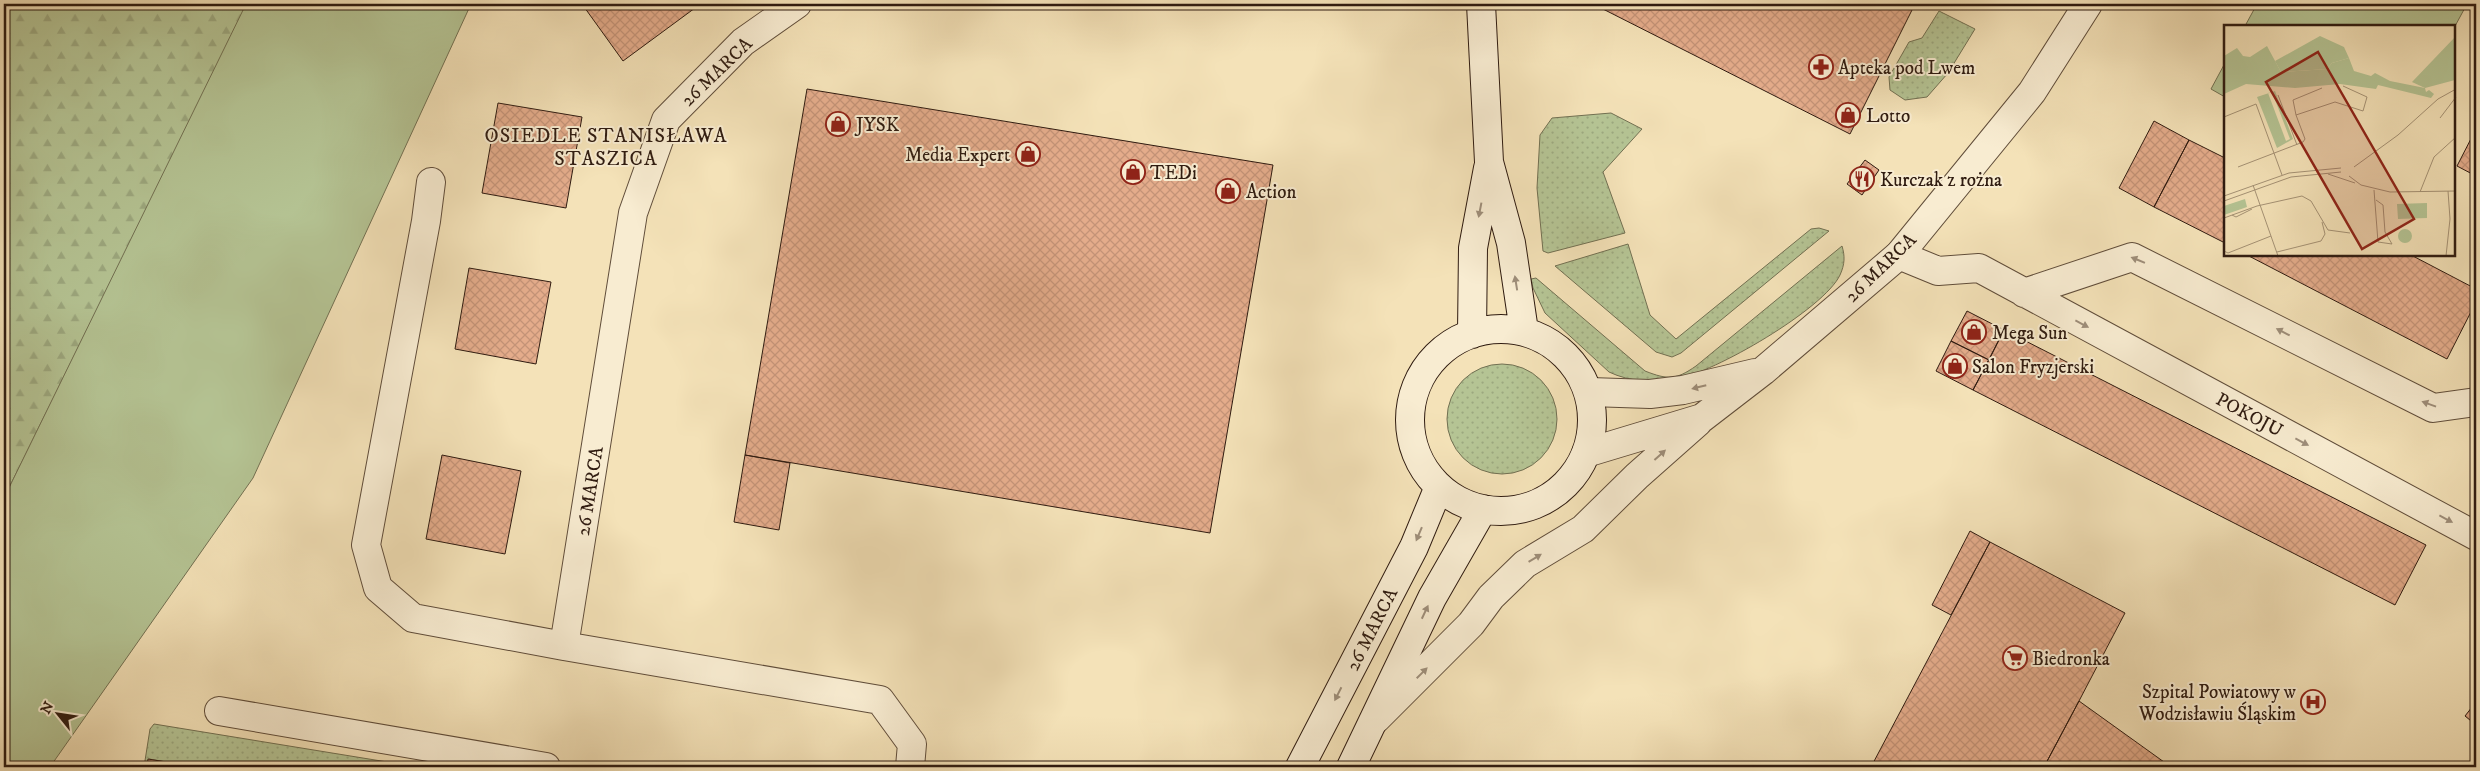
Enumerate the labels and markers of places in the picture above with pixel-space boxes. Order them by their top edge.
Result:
pharmacy icon: Apteka pod Lwem [1808,54,1834,80]
place label: Apteka pod Lwem [1838,57,1975,80]
shop icon: Lotto [1835,102,1861,128]
place label: Lotto [1866,105,1910,128]
shop icon: JYSK [825,111,851,137]
place label: JYSK [854,114,900,137]
shop icon: Media Expert [1015,141,1041,167]
place label: Media Expert [905,144,1010,167]
shop icon: TEDi [1120,159,1146,185]
place label: TEDi [1150,162,1197,185]
restaurant icon: Kurczak z rożna [1849,166,1875,192]
place label: Kurczak z rożna [1880,169,2002,192]
shop icon: Action [1215,178,1241,204]
place label: Action [1246,181,1297,204]
shop icon: Mega Sun [1961,319,1987,345]
place label: Mega Sun [1992,322,2067,345]
shop icon: Salon Fryzjerski [1942,353,1968,379]
place label: Salon Fryzjerski [1972,356,2094,379]
supermarket icon: Biedronka [2002,645,2028,671]
place label: Biedronka [2032,648,2110,671]
place label: Szpital Powiatowy w Wodzisławiu Śląskim [2138,681,2296,726]
hospital icon: Szpital Powiatowy w Wodzisławiu Śląskim [2300,689,2326,715]

